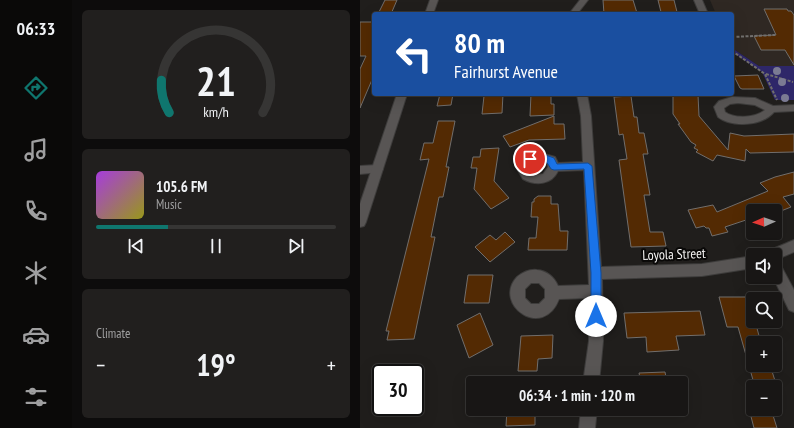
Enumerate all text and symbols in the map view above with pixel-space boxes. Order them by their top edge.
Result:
text: 06:33 [17,17,55,40]
text: 80 m [454,24,505,61]
icon: left [388,28,440,80]
text: 21 [196,53,236,106]
text: Fairhurst Avenue [454,60,558,83]
icon: directions [22,74,50,102]
text: km/h [203,101,229,120]
icon: music [22,136,50,164]
pin [513,142,547,176]
icon: arrive [519,148,541,170]
text: 105.6 FM [156,177,207,196]
text: Music [156,196,182,213]
icon: phone [22,197,50,225]
north arrow [746,204,782,240]
map controls [746,204,782,416]
icon: previous [125,235,147,257]
icon: pause [205,235,227,257]
icon: next [285,235,307,257]
street label: Loyola Street [642,244,706,264]
button: sound [746,248,782,284]
icon: climate [22,259,50,287]
button: search [746,292,782,328]
position arrow [575,295,617,337]
icon: car [22,321,50,349]
text: Climate [96,325,130,342]
button: + [746,336,782,372]
text: 19° [196,345,236,384]
text: − [96,351,105,379]
text: + [327,351,336,379]
speed limit sign: 30 [372,364,424,416]
button: − [746,380,782,416]
icon: filters [22,383,50,411]
text: 06:34 · 1 min · 120 m [519,386,635,405]

